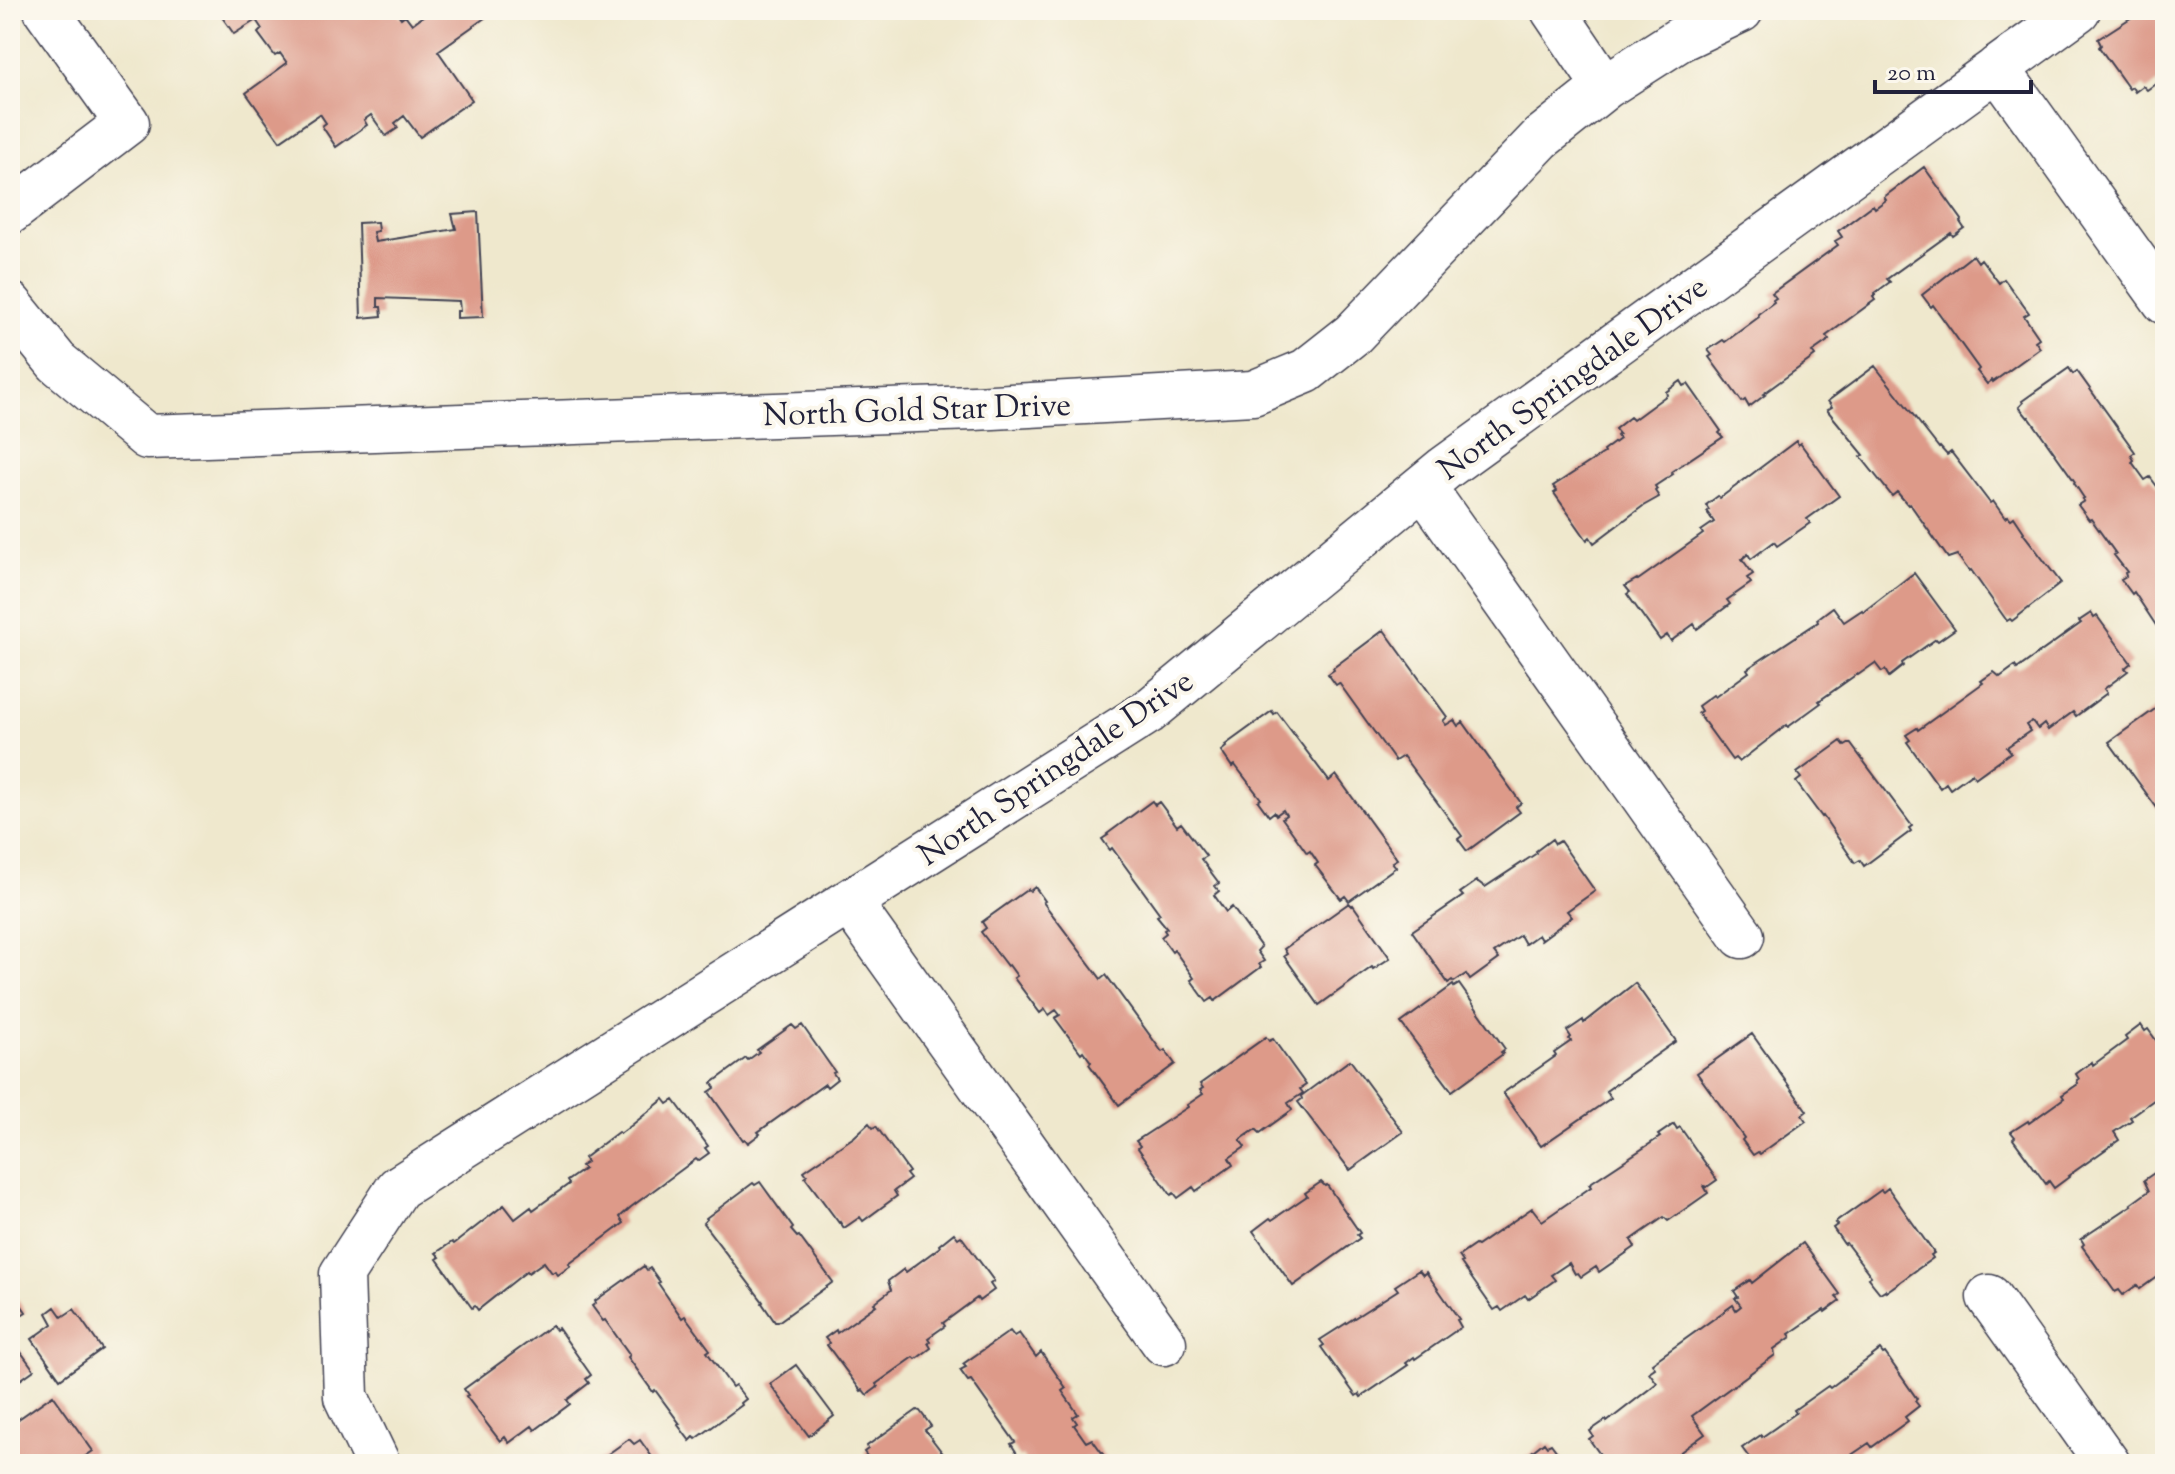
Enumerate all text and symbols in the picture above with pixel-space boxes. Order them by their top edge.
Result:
scale bar [1875,44,2031,94]
text: 20 m [1887,57,1936,91]
street label: North Springdale Drive [1429,266,1718,493]
street label: North Gold Star Drive [762,384,1072,440]
street label: North Springdale Drive [910,660,1204,879]

